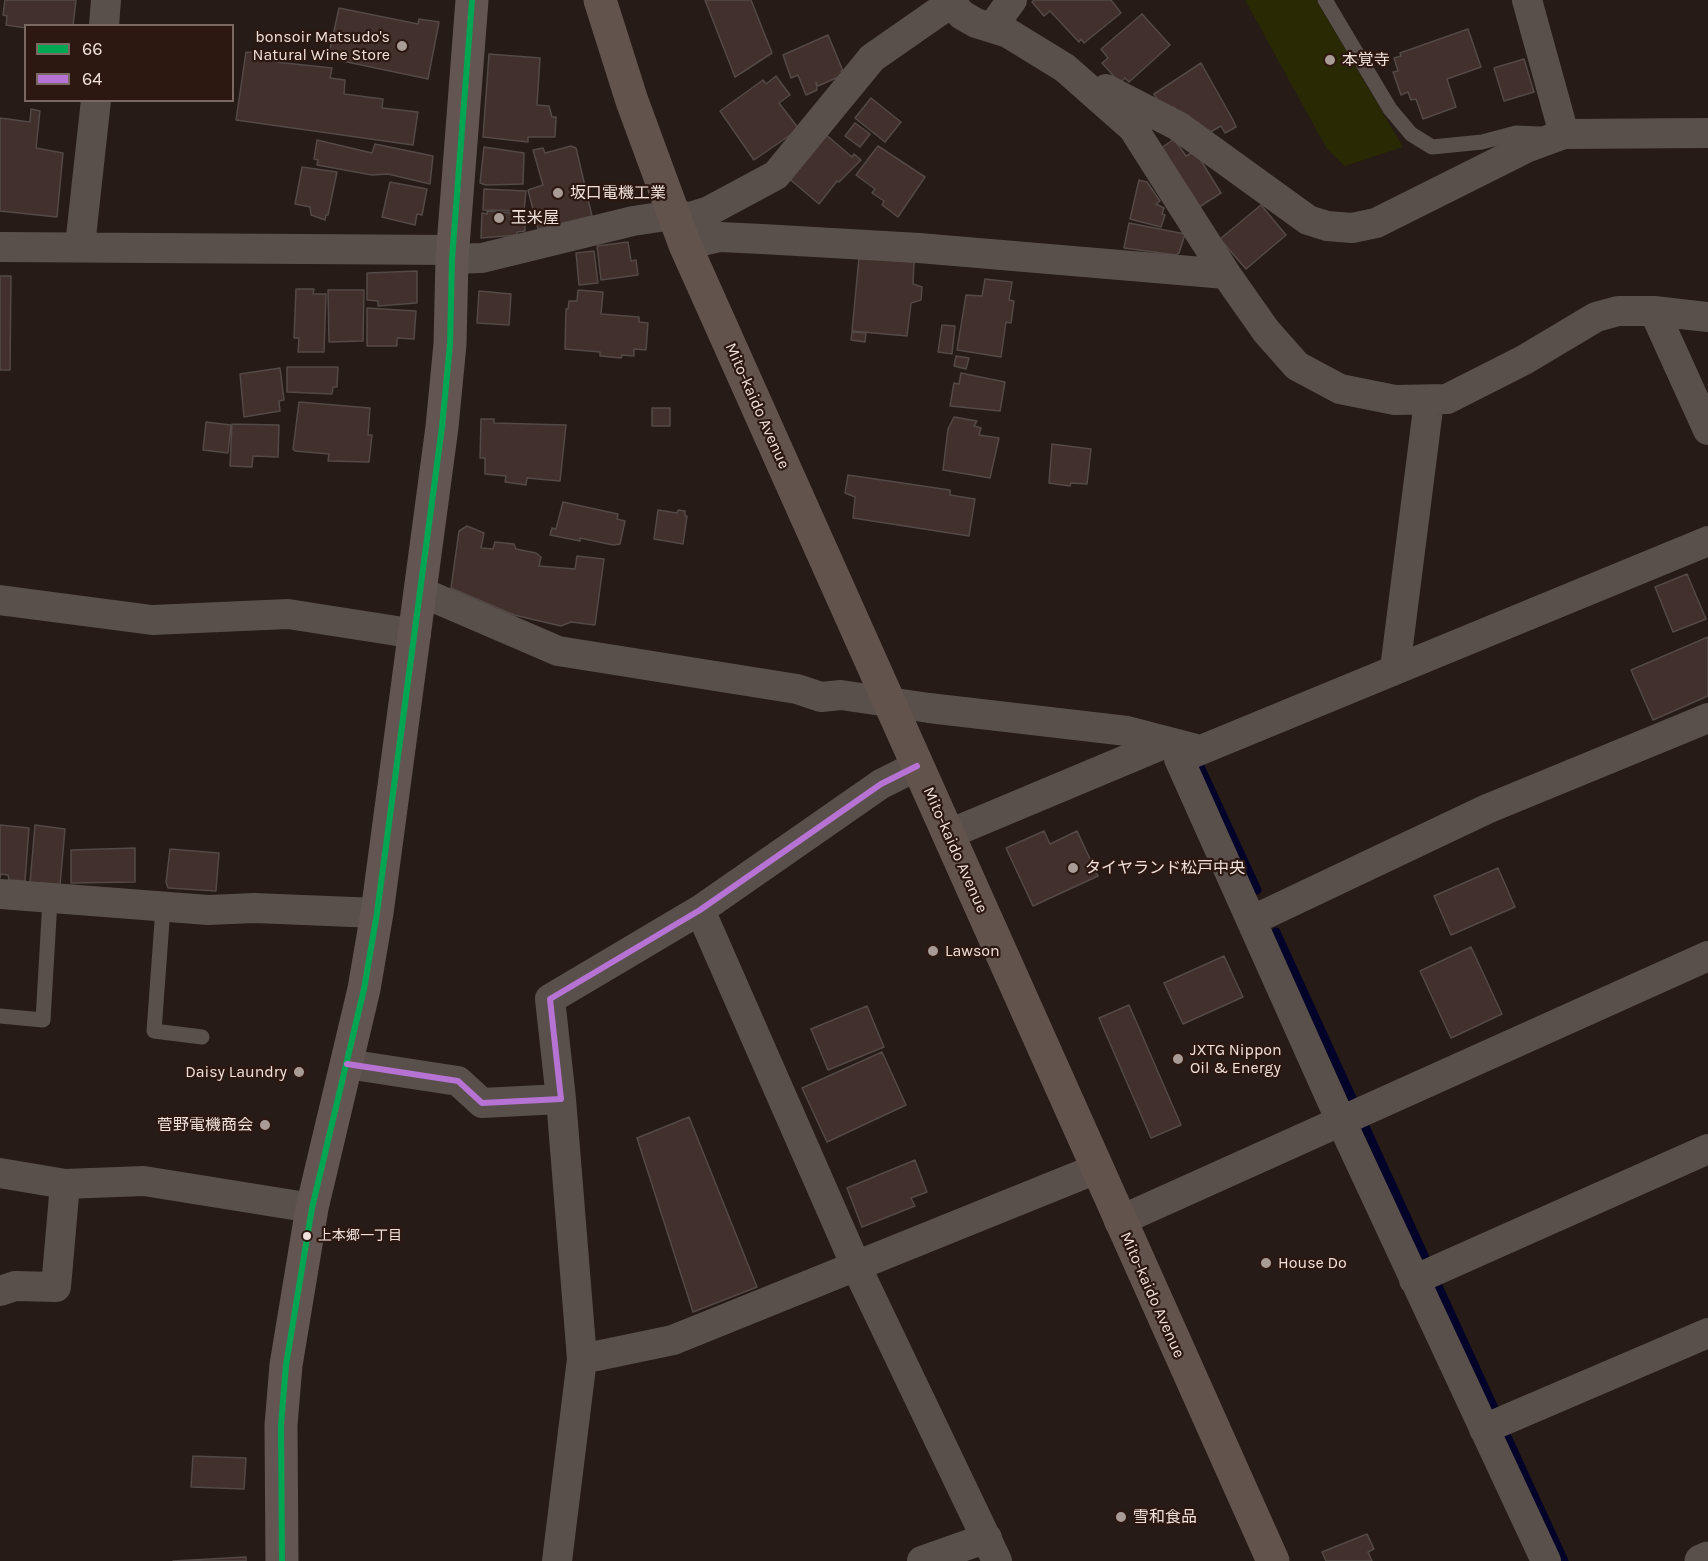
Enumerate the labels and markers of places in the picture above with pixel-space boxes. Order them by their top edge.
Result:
place label: bonsoir Matsudo's Natural Wine Store [252,27,390,65]
marker: bonsoir Matsudo's Natural Wine Store [395,39,409,53]
place label: 本覚寺 [1342,50,1390,70]
marker: 本覚寺 [1323,53,1337,67]
place label: 坂口電機工業 [570,183,666,203]
marker: 坂口電機工業 [551,186,565,200]
place label: 玉米屋 [511,208,559,228]
marker: 玉米屋 [492,211,506,225]
place label: タイヤランド松戸中央 [1085,858,1245,878]
marker: タイヤランド松戸中央 [1066,861,1080,875]
place label: Lawson [945,941,1000,961]
marker: Lawson [926,944,940,958]
place label: JXTG Nippon Oil & Energy [1190,1040,1282,1078]
marker: JXTG Nippon Oil & Energy [1171,1052,1185,1066]
place label: Daisy Laundry [185,1062,287,1082]
marker: Daisy Laundry [292,1065,306,1079]
place label: 菅野電機商会 [157,1115,253,1135]
marker: 菅野電機商会 [258,1118,272,1132]
place label: 上本郷一丁目 [318,1228,402,1244]
marker: 上本郷一丁目 [301,1230,313,1242]
place label: House Do [1278,1253,1347,1273]
marker: House Do [1259,1256,1273,1270]
place label: 雪和食品 [1133,1507,1197,1527]
marker: 雪和食品 [1114,1510,1128,1524]

